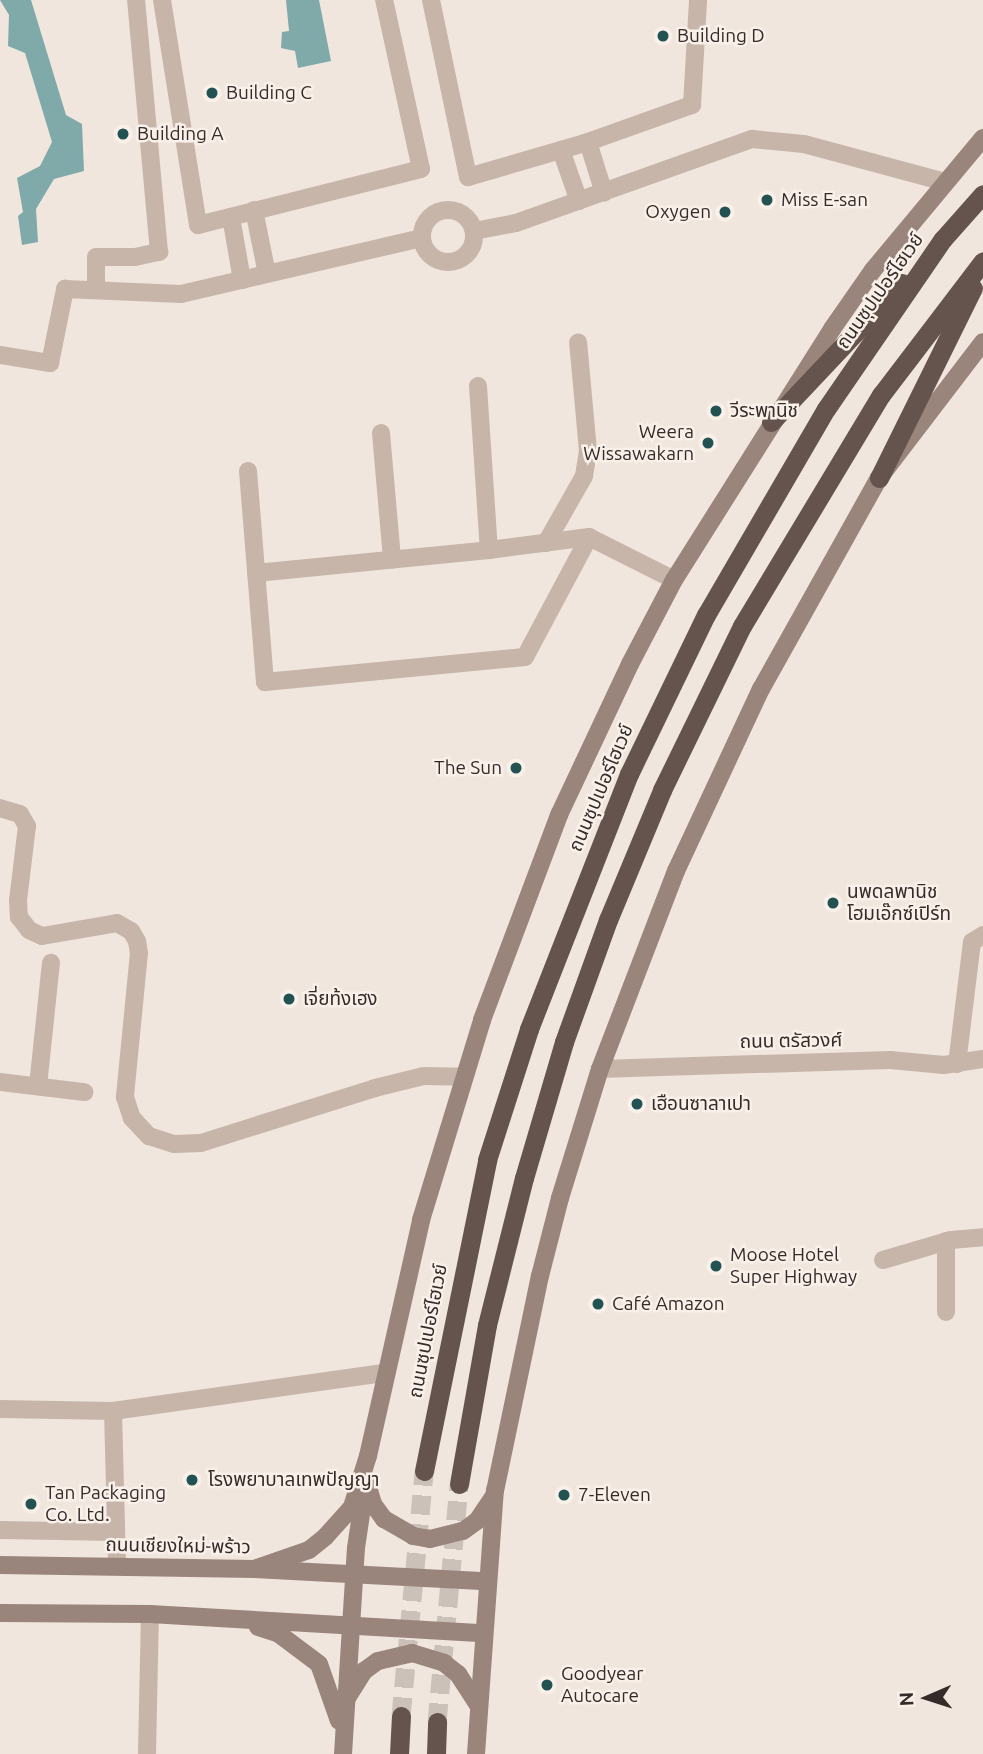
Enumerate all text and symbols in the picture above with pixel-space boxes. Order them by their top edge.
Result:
place label: Building D [677,25,765,47]
marker: Building D [655,28,671,44]
place label: Building C [226,82,312,104]
marker: Building C [204,85,220,101]
place label: Building A [137,123,224,145]
marker: Building A [115,126,131,142]
place label: Miss E-san [781,189,868,211]
marker: Miss E-san [759,192,775,208]
place label: Oxygen [645,201,711,223]
marker: Oxygen [717,204,733,220]
street label: ถนนซุปเปอร์ไฮเวย์ [832,229,928,353]
place label: วีระพานิช [730,400,798,422]
marker: วีระพานิช [708,403,724,419]
place label: Weera Wissawakarn [583,421,694,465]
marker: Weera Wissawakarn [700,435,716,451]
street label: ถนนซุปเปอร์ไฮเวย์ [564,721,638,855]
place label: The Sun [434,757,502,779]
marker: The Sun [508,760,524,776]
place label: นพดลพานิช โฮมเอ๊กซ์เปิร์ท [847,881,951,925]
marker: นพดลพานิช โฮมเอ๊กซ์เปิร์ท [825,895,841,911]
place label: เจี่ยท้งเฮง [303,988,377,1010]
marker: เจี่ยท้งเฮง [281,991,297,1007]
street label: ถนน ตรัสวงศ์ [739,1029,843,1053]
place label: เฮือนซาลาเปา [651,1093,751,1115]
marker: เฮือนซาลาเปา [629,1096,645,1112]
place label: Moose Hotel Super Highway [730,1244,857,1288]
marker: Moose Hotel Super Highway [708,1258,724,1274]
street label: ถนนซุปเปอร์ไฮเวย์ [404,1262,452,1400]
place label: Café Amazon [612,1293,725,1315]
marker: Café Amazon [590,1296,606,1312]
place label: โรงพยาบาลเทพปัญญา [208,1469,380,1491]
marker: โรงพยาบาลเทพปัญญา [182,1470,202,1490]
place label: Tan Packaging Co. Ltd. [45,1482,166,1526]
place label: 7-Eleven [578,1484,651,1506]
marker: 7-Eleven [556,1487,572,1503]
marker: Tan Packaging Co. Ltd. [23,1496,39,1512]
street label: ถนนเชียงใหม่-พร้าว [105,1533,251,1559]
place label: Goodyear Autocare [561,1663,644,1707]
north arrow [892,1663,962,1733]
marker: Goodyear Autocare [539,1677,555,1693]
text: N [895,1691,917,1707]

